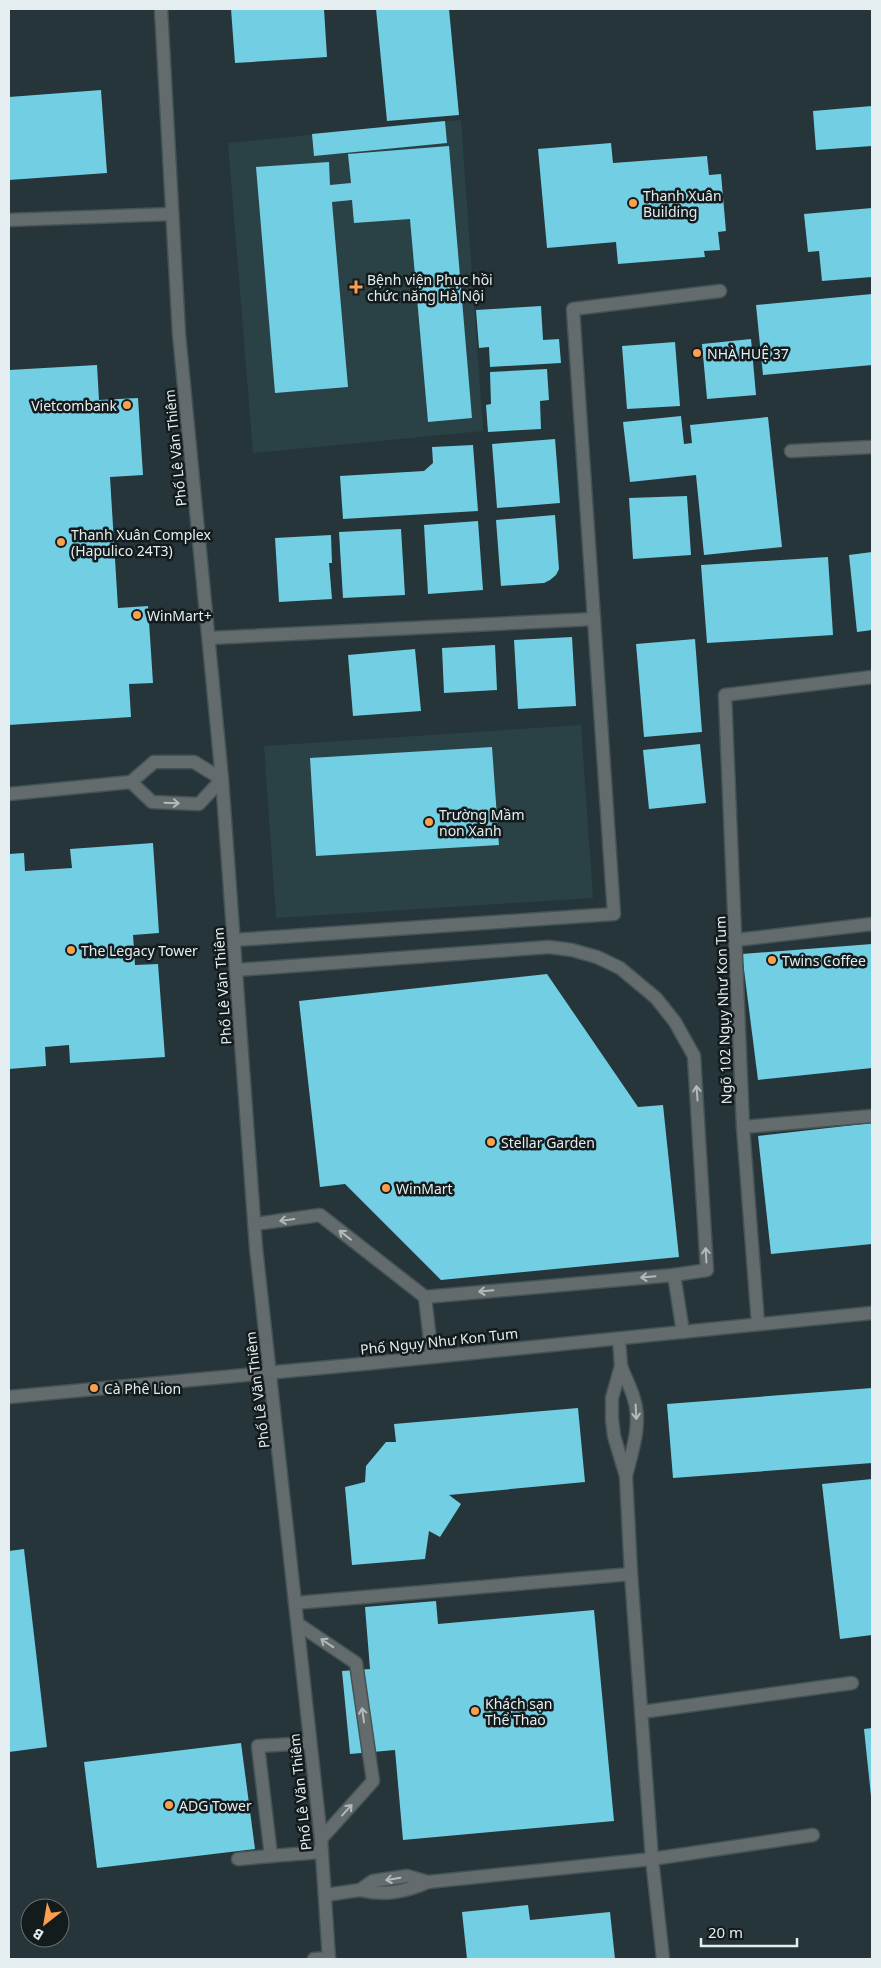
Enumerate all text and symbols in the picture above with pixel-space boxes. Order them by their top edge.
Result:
place label: Thanh Xuân Building [643,186,722,221]
marker: Thanh Xuân Building [627,197,639,209]
place label: Bệnh viện Phục hồi chức năng Hà Nội [367,270,493,305]
marker: Bệnh viện Phục hồi chức năng Hà Nội [349,280,363,294]
place label: NHÀ HUỆ 37 [707,344,789,363]
marker: NHÀ HUỆ 37 [691,347,703,359]
street label: Phố Lê Văn Thiêm [159,389,191,507]
place label: Vietcombank [31,396,118,415]
marker: Vietcombank [121,399,133,411]
place label: Thanh Xuân Complex (Hapulico 24T3) [71,525,211,560]
marker: Thanh Xuân Complex (Hapulico 24T3) [55,536,67,548]
place label: WinMart+ [147,606,212,625]
marker: WinMart+ [131,609,143,621]
one-way arrow [164,798,180,808]
place label: Trường Mầm non Xanh [439,805,524,840]
marker: Trường Mầm non Xanh [423,816,435,828]
street label: Ngõ 102 Ngụy Như Kon Tum [710,916,736,1104]
street label: Phố Lê Văn Thiêm [208,927,236,1045]
place label: The Legacy Tower [81,941,198,960]
marker: The Legacy Tower [65,944,77,956]
place label: Twins Coffee [782,951,866,970]
marker: Twins Coffee [766,954,778,966]
one-way arrow [692,1085,701,1101]
place label: Stellar Garden [501,1133,595,1152]
marker: Stellar Garden [485,1136,497,1148]
place label: WinMart [396,1179,453,1198]
marker: WinMart [380,1182,392,1194]
one-way arrow [280,1215,296,1225]
one-way arrow [339,1229,352,1240]
one-way arrow [702,1247,711,1263]
one-way arrow [640,1273,656,1282]
one-way arrow [478,1286,494,1296]
street label: Phố Ngụy Như Kon Tum [359,1323,519,1359]
street label: Phố Lê Văn Thiêm [240,1331,274,1449]
place label: Cà Phê Lion [104,1379,181,1398]
marker: Cà Phê Lion [88,1382,100,1394]
one-way arrow [631,1404,640,1420]
one-way arrow [320,1638,334,1648]
place label: Khách sạn Thể Thao [485,1694,552,1729]
marker: Khách sạn Thể Thao [469,1705,481,1717]
one-way arrow [358,1707,368,1723]
street label: Phố Lê Văn Thiêm [284,1733,316,1851]
place label: ADG Tower [179,1796,252,1815]
marker: ADG Tower [163,1799,175,1811]
one-way arrow [341,1804,353,1817]
one-way arrow [386,1874,402,1884]
north arrow [20,1898,70,1948]
scale bar [701,1916,797,1948]
text: 20 m [708,1922,743,1942]
text: B [29,1924,47,1945]

